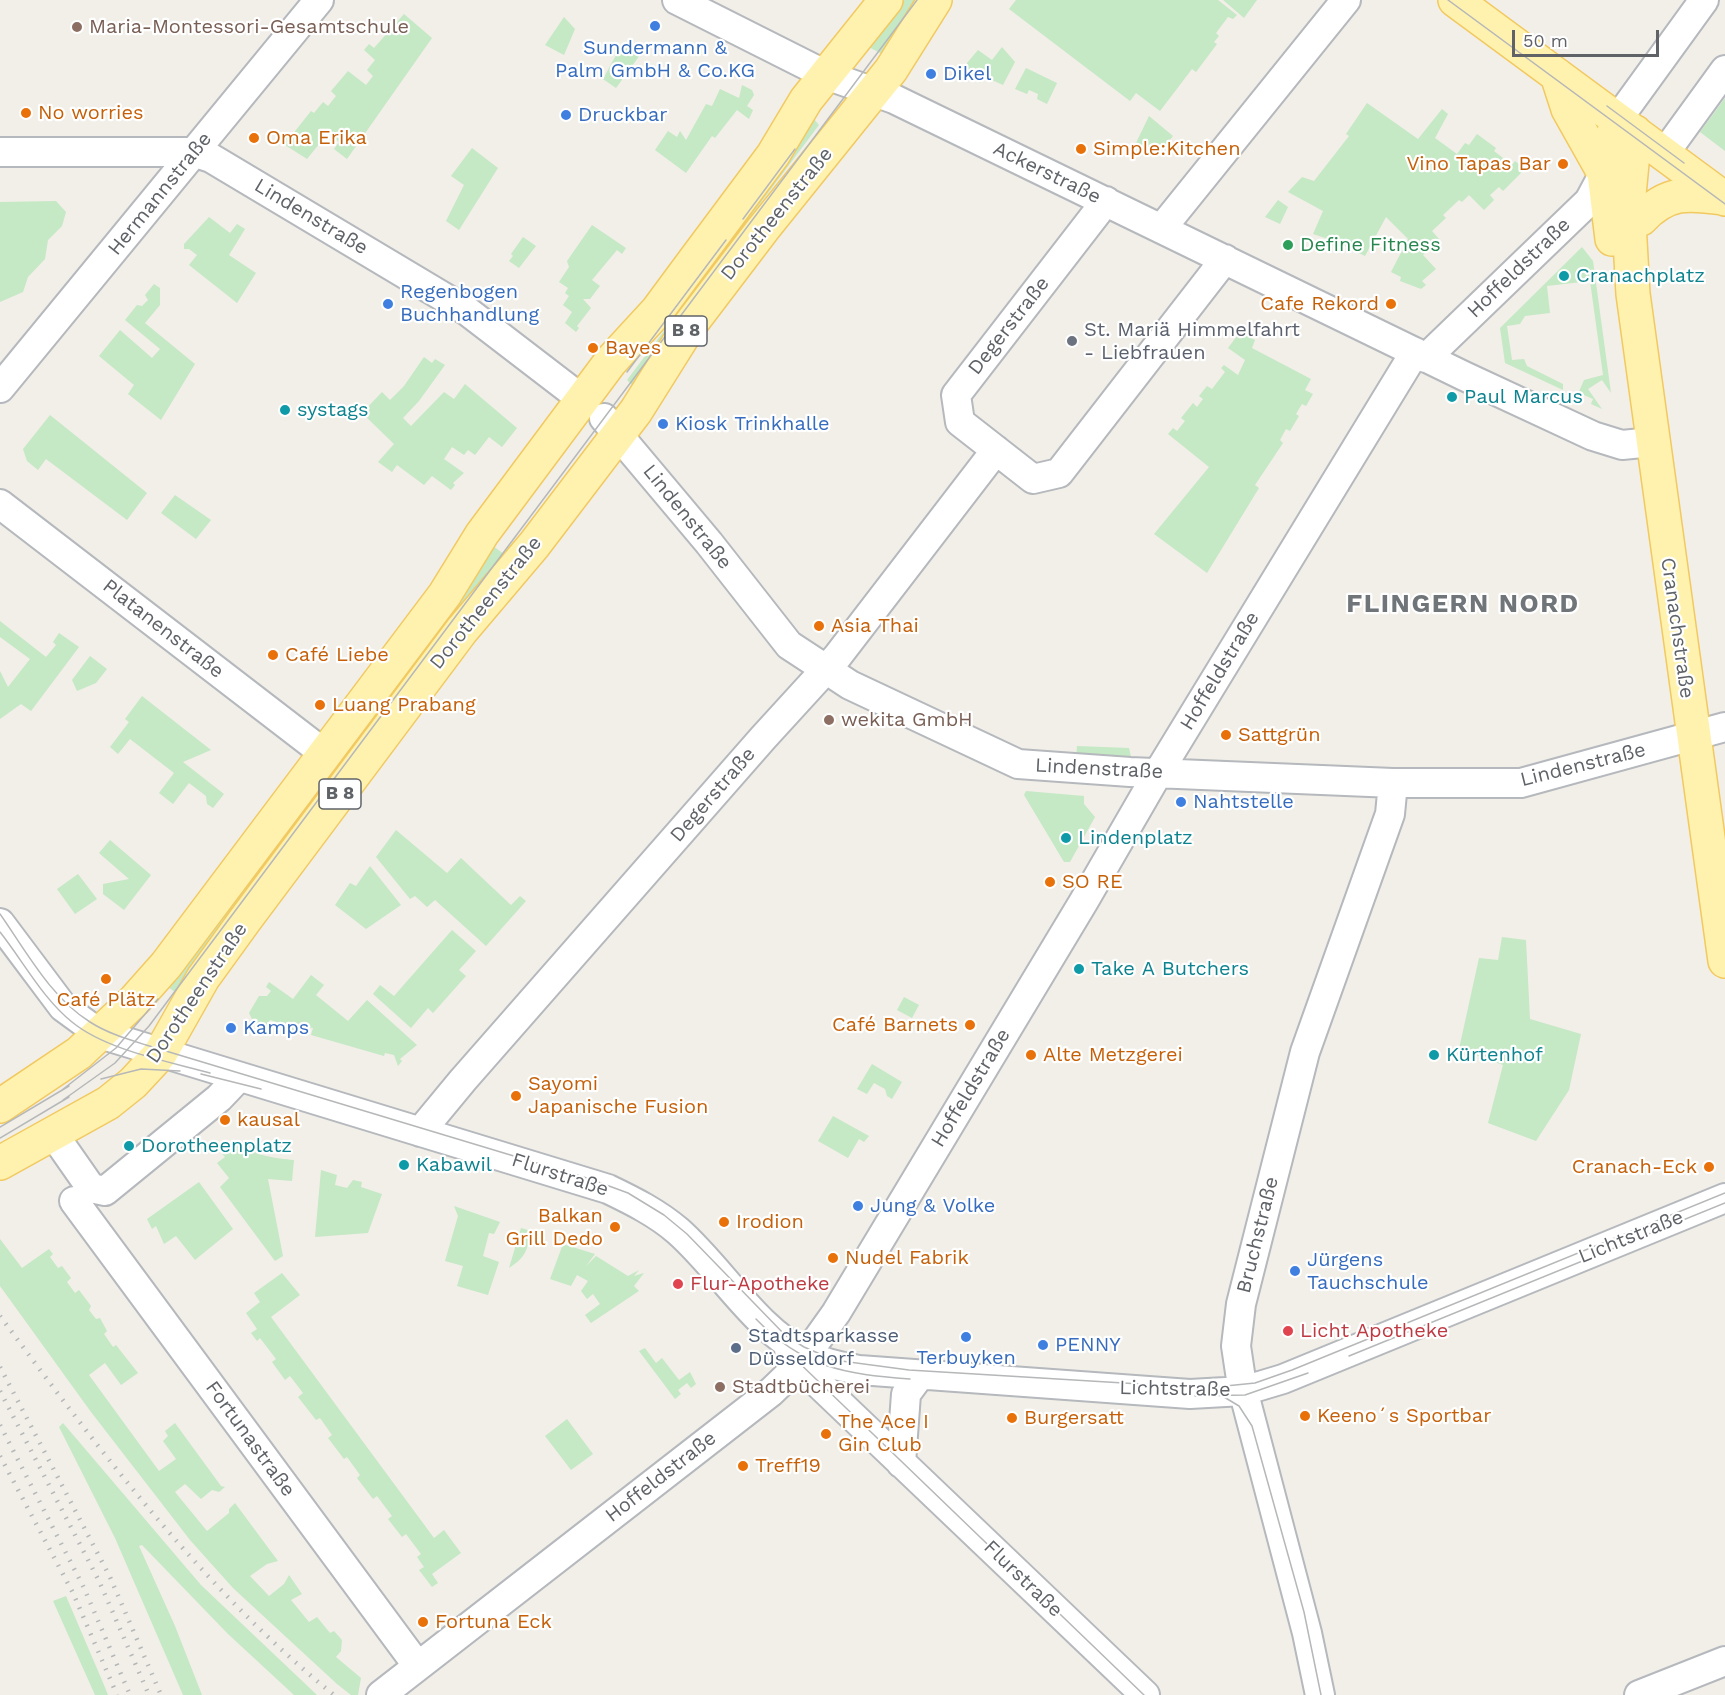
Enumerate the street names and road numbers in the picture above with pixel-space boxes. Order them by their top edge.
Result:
street label: Hermannstraße [103,128,217,260]
street label: Ackerstraße [989,137,1105,209]
street label: Dorotheenstraße [716,143,838,285]
street label: Lindenstraße [250,174,372,260]
street label: Hoffeldstraße [1462,213,1576,323]
street label: Degerstraße [963,272,1055,380]
road number: B 8 [665,316,707,346]
street label: Lindenstraße [637,460,737,574]
street label: Dorotheenstraße [425,532,547,674]
street label: Cranachstraße [1655,556,1699,700]
street label: Platanenstraße [98,574,228,684]
street label: Hoffeldstraße [1175,607,1265,735]
street label: Lindenstraße [1518,738,1648,792]
street label: Degerstraße [665,743,761,847]
street label: Lindenstraße [1034,754,1164,784]
road number: B 8 [319,779,361,809]
street label: Dorotheenstraße [141,918,253,1068]
street label: Hoffeldstraße [926,1024,1016,1152]
street label: Flurstraße [509,1148,611,1202]
street label: Bruchstraße [1232,1174,1284,1296]
street label: Lichtstraße [1575,1205,1687,1269]
street label: Fortunastraße [200,1376,300,1502]
street label: Lichtstraße [1119,1376,1231,1402]
street label: Hoffeldstraße [601,1426,721,1528]
street label: Flurstraße [979,1535,1067,1623]

